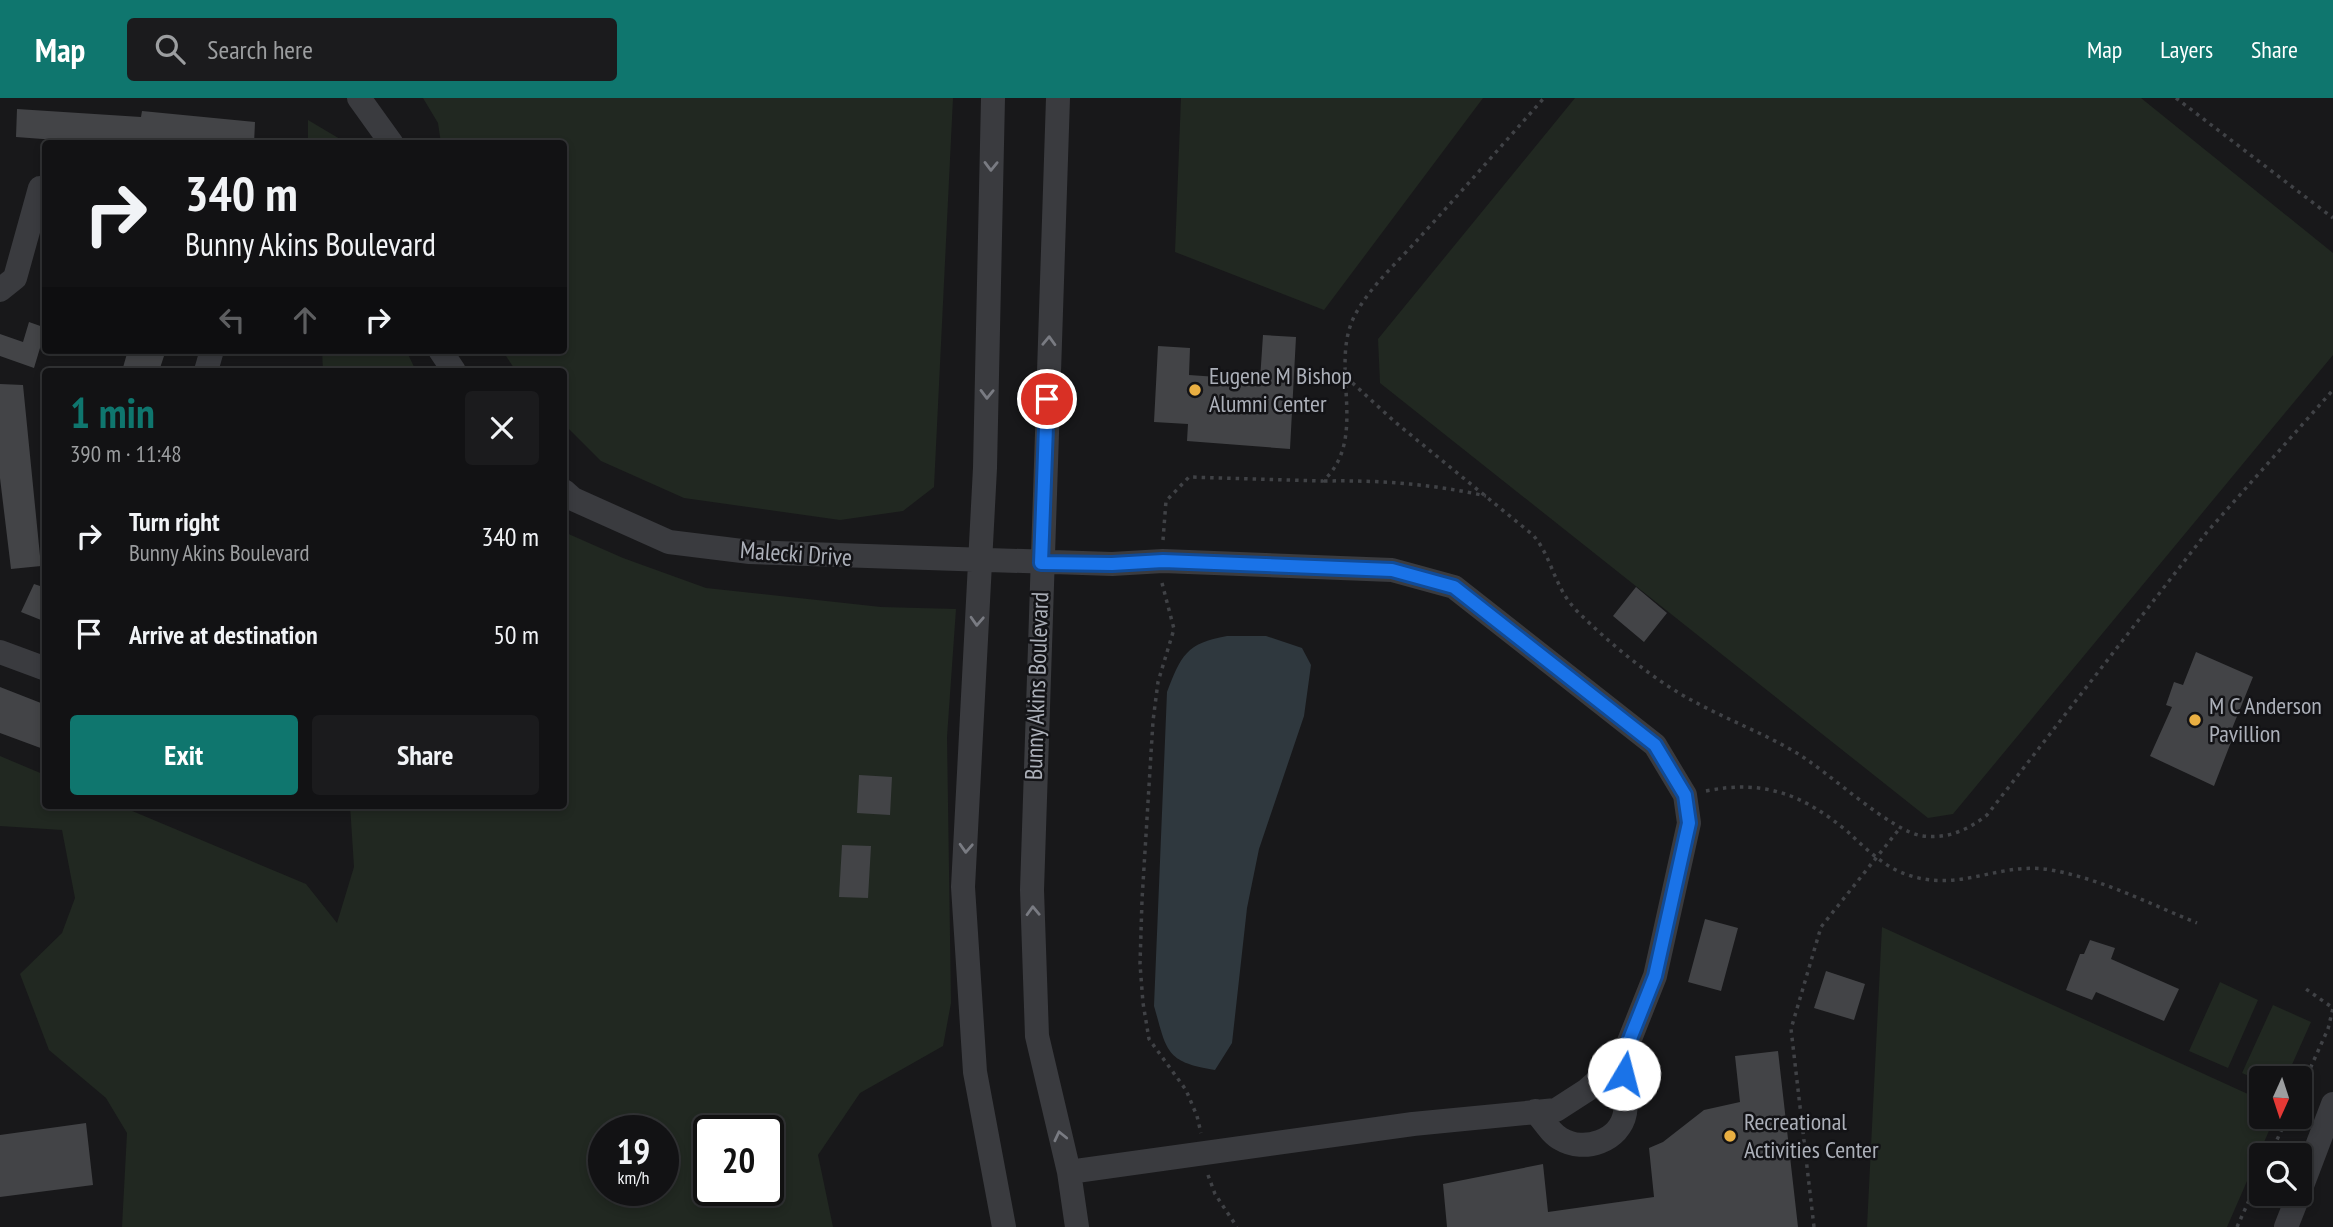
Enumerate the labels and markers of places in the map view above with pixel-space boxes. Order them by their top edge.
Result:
place label: Eugene M Bishop Alumni Center [1209,360,1352,419]
pin [1017,369,1077,429]
marker: Eugene M Bishop Alumni Center [1187,382,1203,398]
place label: M C Anderson Pavillion [2209,690,2322,749]
marker: M C Anderson Pavillion [2187,712,2203,728]
place label: Recreational Activities Center [1744,1106,1879,1165]
marker: Recreational Activities Center [1722,1128,1738,1144]

